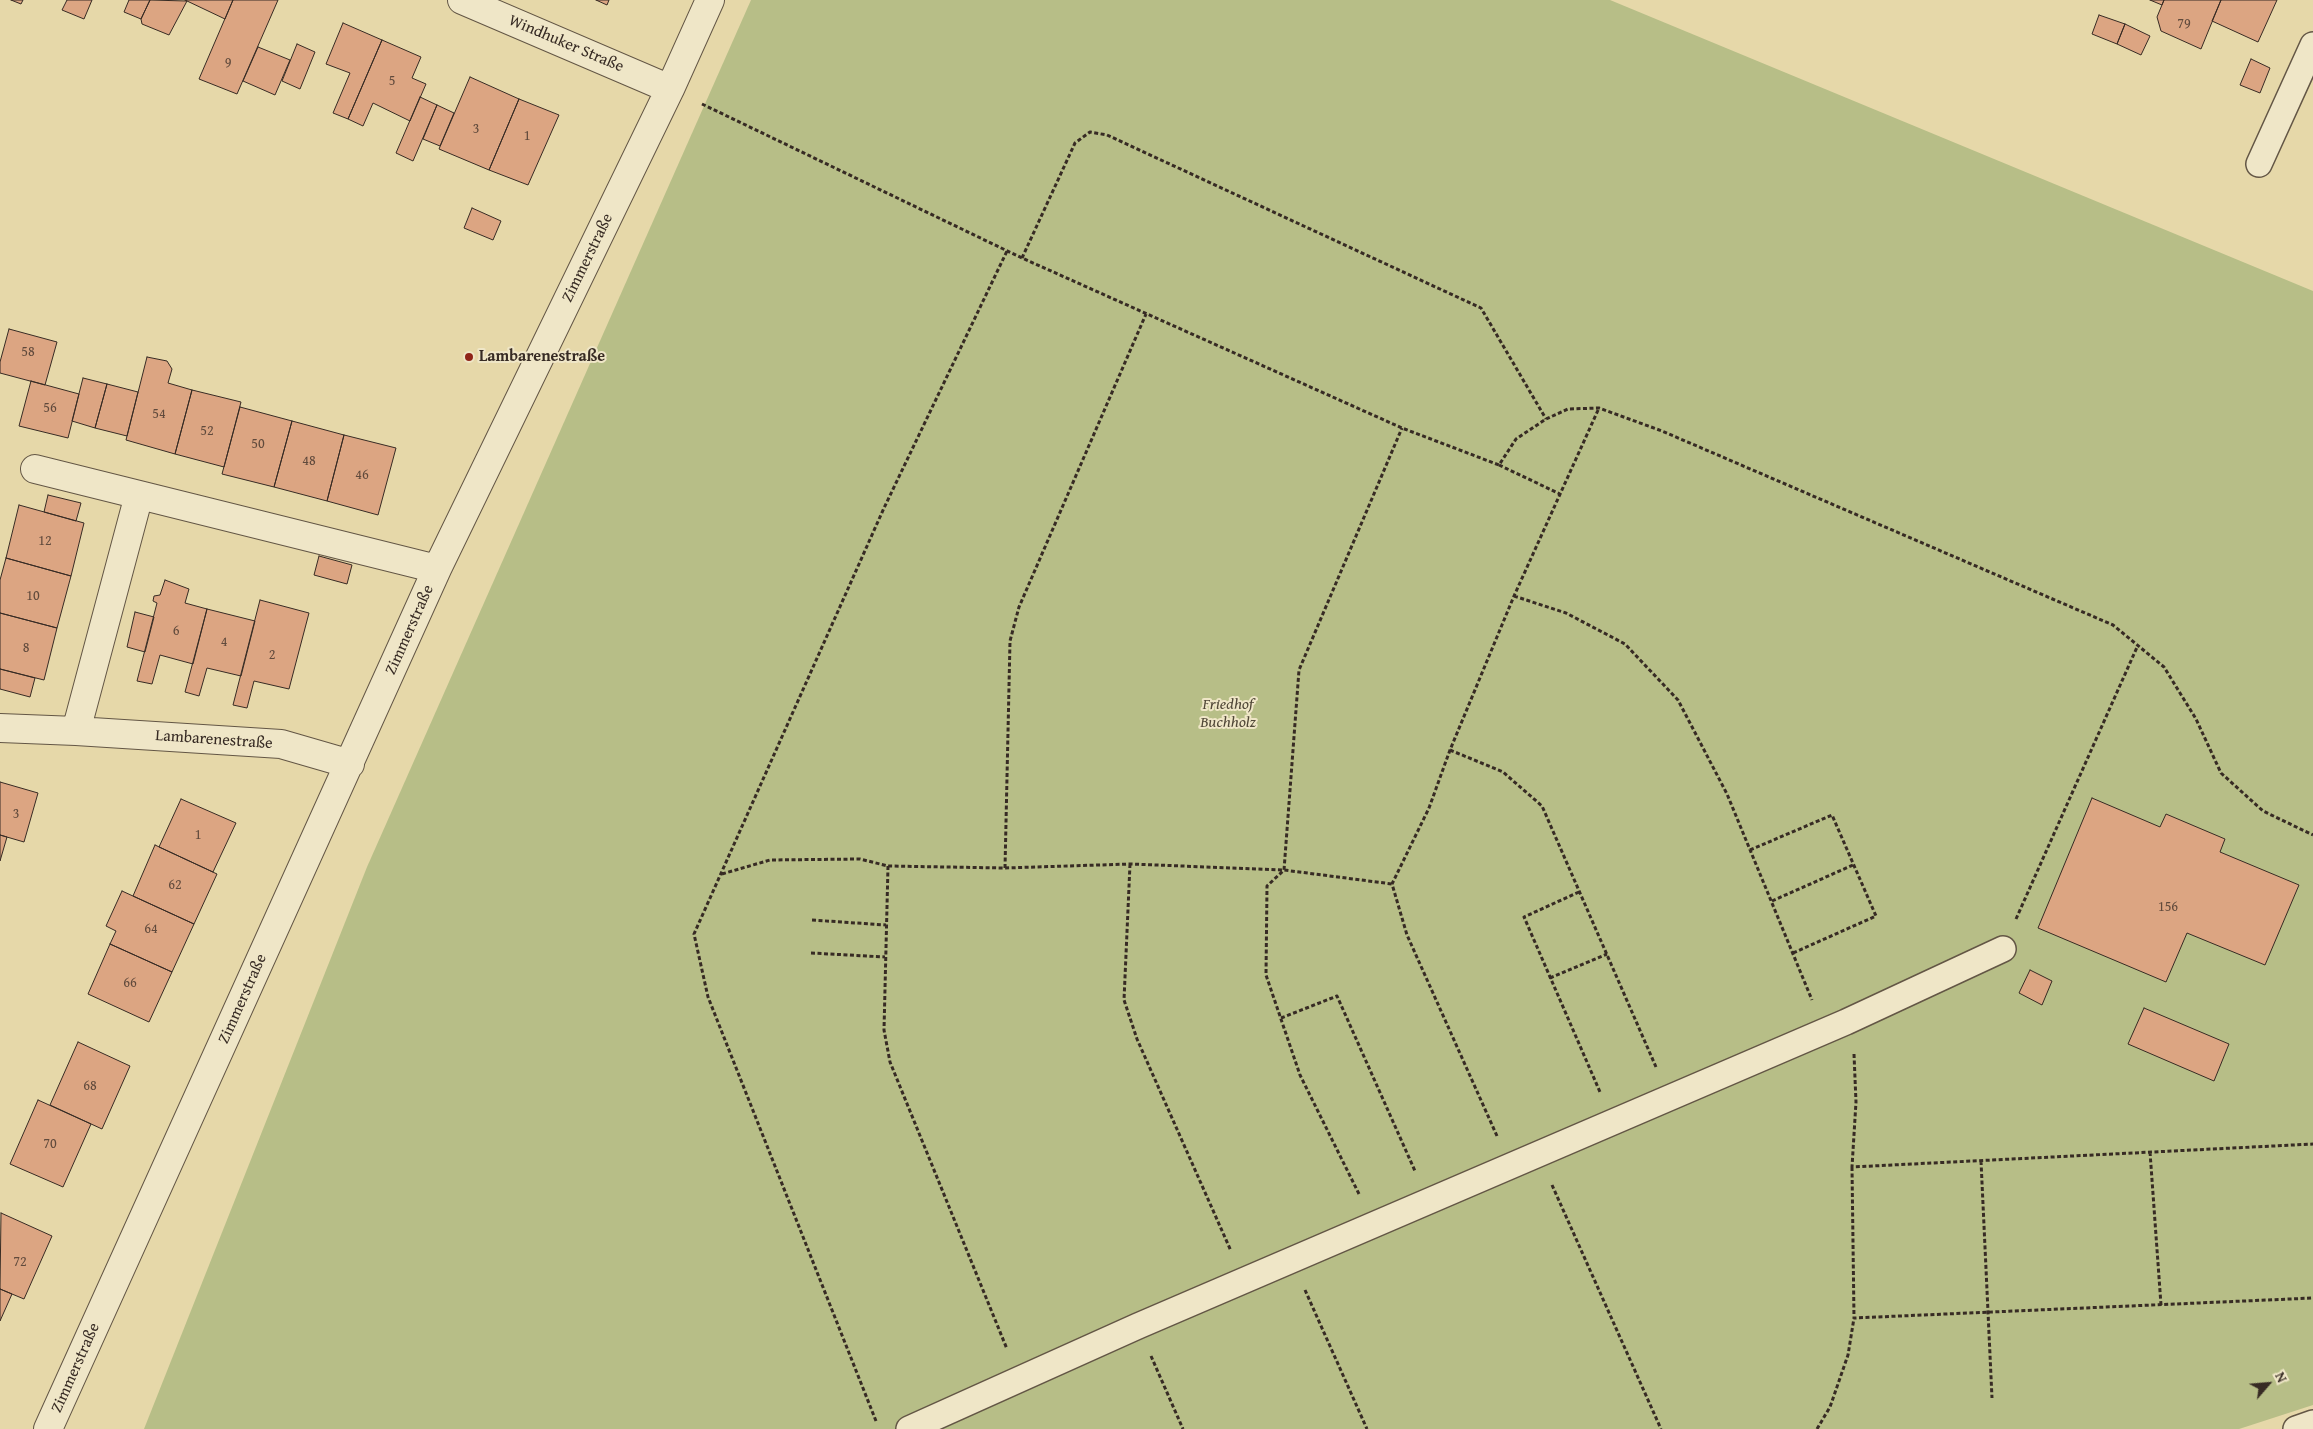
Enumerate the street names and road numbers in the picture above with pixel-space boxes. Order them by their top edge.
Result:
street label: Windhuker Straße [506,11,626,77]
street label: Zimmerstraße [558,211,618,305]
street label: Zimmerstraße [382,582,438,678]
street label: Lambarenestraße [155,726,273,754]
street label: Zimmerstraße [215,951,271,1047]
street label: Zimmerstraße [48,1320,104,1416]

